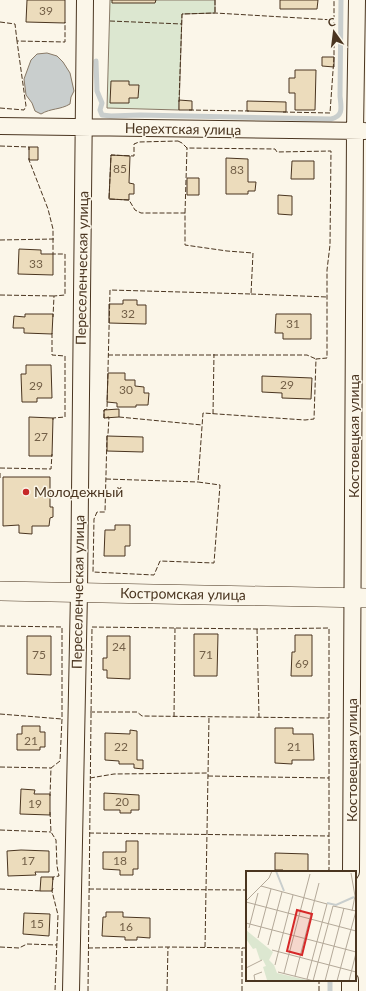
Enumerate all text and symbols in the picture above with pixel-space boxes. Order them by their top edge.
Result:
house number: 39 [39,3,53,18]
north arrow [314,12,354,52]
text: С [326,14,337,29]
street label: Нерехтская улица [125,119,241,138]
house number: 85 [113,161,127,176]
house number: 83 [230,162,244,177]
street label: Переселенческая улица [72,191,91,345]
house number: 33 [29,256,43,271]
house number: 32 [121,306,135,321]
house number: 31 [286,316,300,331]
street label: Костовецкая улица [345,374,362,498]
house number: 29 [280,377,294,392]
house number: 29 [29,378,43,393]
house number: 30 [119,382,133,397]
house number: 27 [34,429,48,444]
place label: Молодежный [34,483,123,500]
marker: Молодежный [21,487,31,497]
street label: Переселенческая улица [68,515,87,669]
street label: Костромская улица [120,584,246,603]
house number: 24 [112,639,126,654]
house number: 75 [32,647,46,662]
house number: 71 [199,647,213,662]
house number: 69 [295,656,309,671]
street label: Костовецкая улица [343,698,360,822]
house number: 21 [24,733,38,748]
house number: 22 [114,739,128,754]
house number: 21 [287,739,301,754]
house number: 20 [115,794,129,809]
house number: 19 [28,796,42,811]
house number: 17 [21,853,35,868]
house number: 18 [113,853,127,868]
inset map [246,871,356,981]
house number: 15 [30,916,44,931]
house number: 16 [119,919,133,934]

